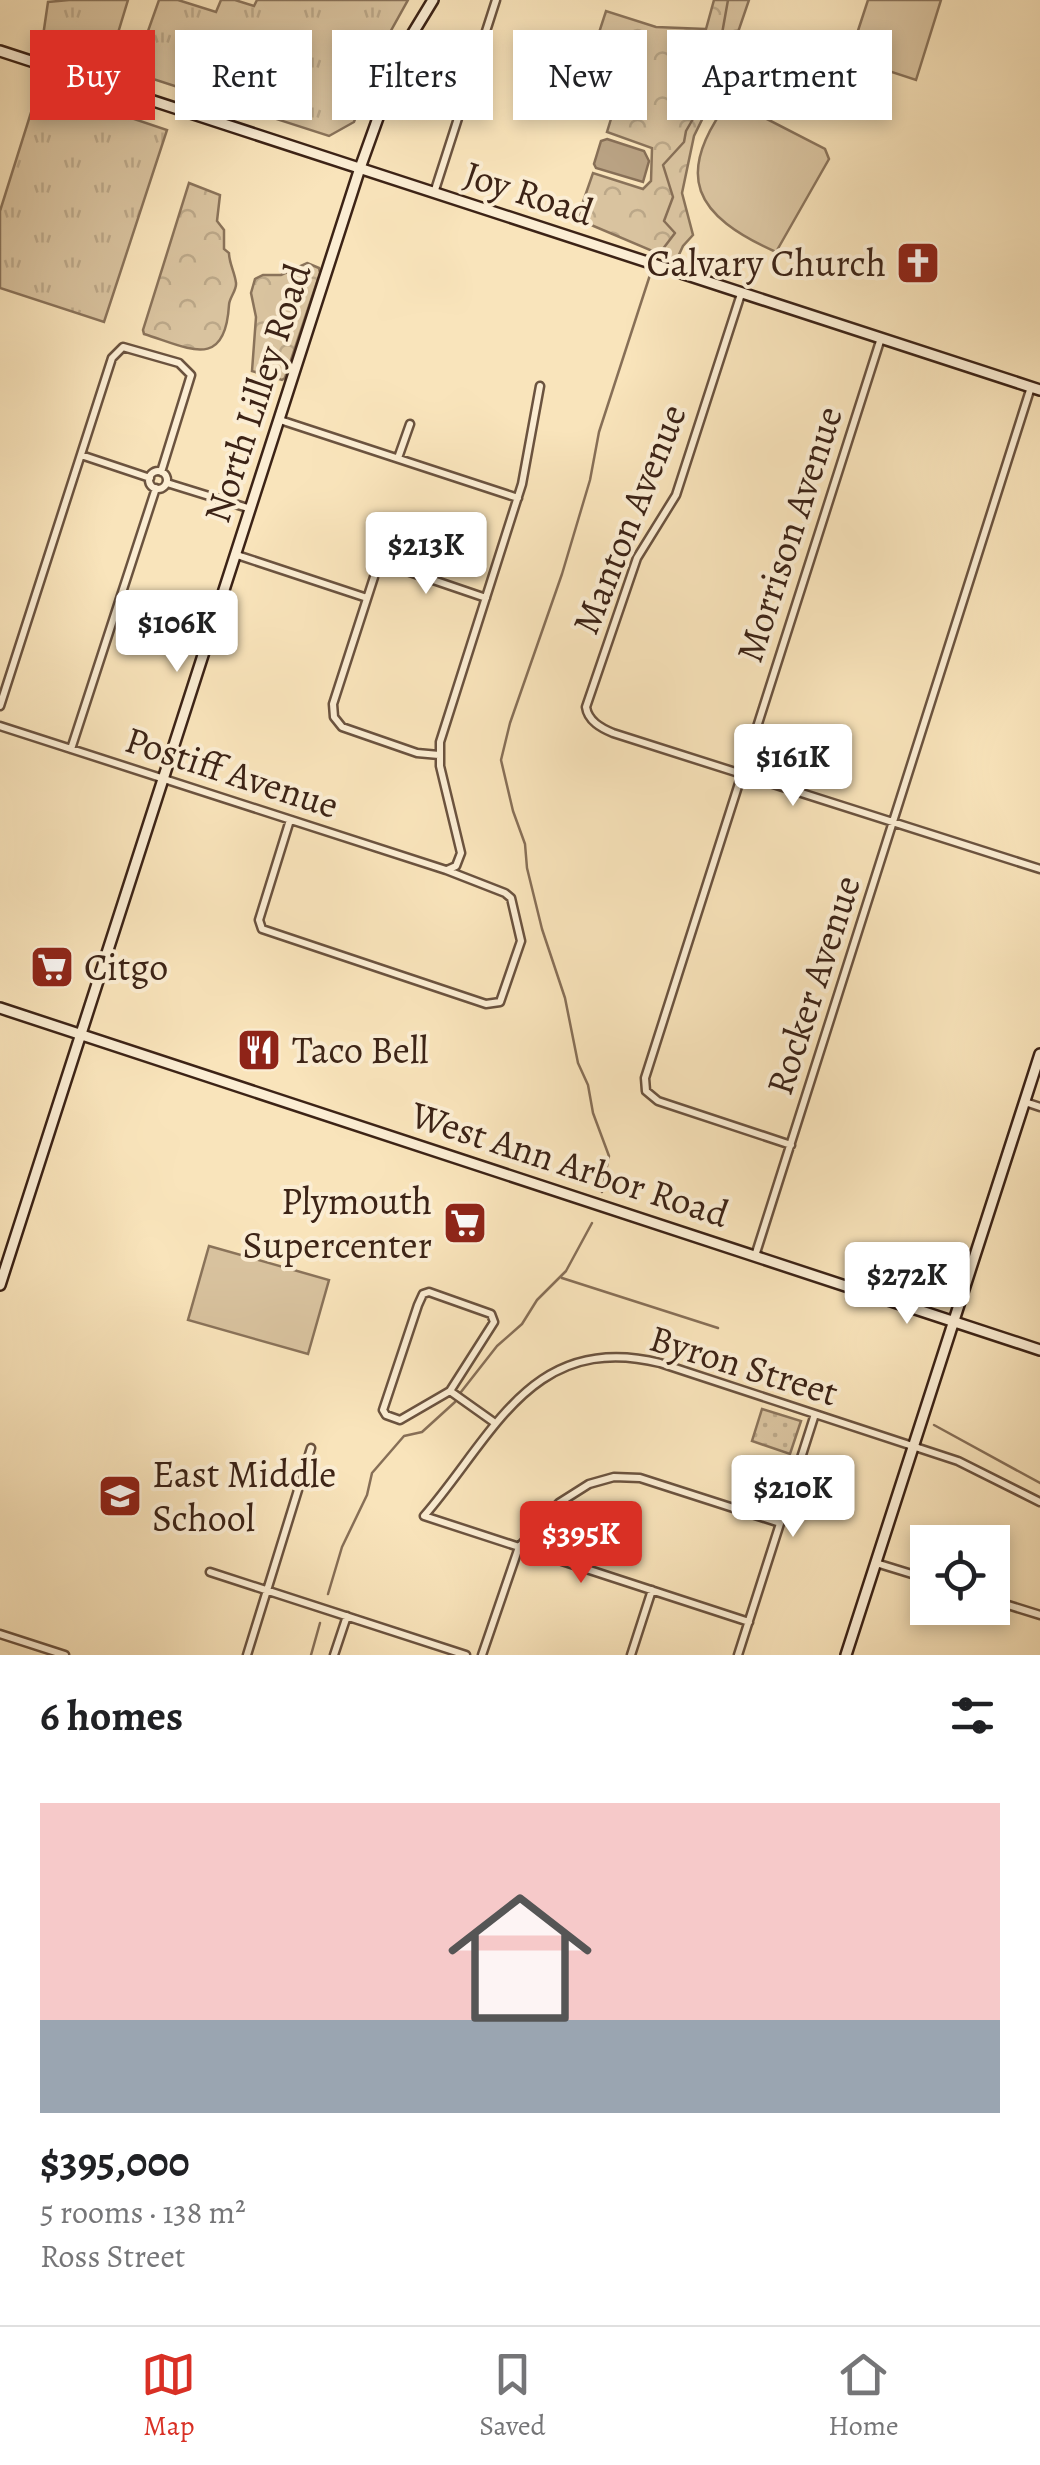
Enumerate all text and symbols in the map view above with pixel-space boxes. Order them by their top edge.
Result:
chip: Buy [30,30,155,120]
chip: Rent [175,30,312,120]
chip: Filters [332,30,493,120]
chip: New [513,30,647,120]
chip: Apartment [667,30,892,120]
street label: Joy Road [458,148,601,238]
place label: Calvary Church [646,237,886,289]
church icon: Calvary Church [895,240,941,286]
street label: North Lilley Road [191,256,324,529]
street label: Manton Avenue [559,396,699,642]
street label: Morrison Avenue [723,400,855,668]
pin: $213K [356,512,496,597]
text: $213K [388,522,464,566]
pin: $106K [107,590,247,675]
text: $106K [138,600,216,644]
street label: Postiff Avenue [119,713,345,831]
pin: $161K [723,724,863,809]
text: $161K [756,734,830,778]
street label: Rocker Avenue [753,869,873,1101]
place label: Citgo [84,941,168,993]
supermarket icon: Citgo [29,944,75,990]
place label: Taco Bell [292,1024,428,1076]
restaurant icon: Taco Bell [236,1027,282,1073]
street label: West Ann Arbor Road [404,1088,736,1240]
place label: Plymouth Supercenter [243,1175,432,1271]
supermarket icon: Plymouth Supercenter [442,1200,488,1246]
pin: $272K [837,1242,977,1327]
text: $272K [867,1252,947,1296]
street label: Byron Street [644,1312,844,1418]
place label: East Middle School [152,1448,336,1544]
pin: $210K [723,1455,863,1540]
text: $210K [754,1465,832,1509]
school or university icon: East Middle School [97,1473,143,1519]
pin: $395K [511,1501,651,1586]
text: $395K [542,1511,620,1555]
map controls [910,1525,1010,1625]
button: locate [910,1525,1010,1625]
text: 6 homes [40,1687,183,1744]
icon: filters [945,1688,1000,1743]
icon: home [430,1868,610,2048]
text: $395,000 [40,2133,190,2190]
text: 5 rooms · 138 m² [40,2190,246,2234]
text: Ross Street [40,2234,185,2278]
tab: Map [141,2347,196,2445]
tab: Saved [479,2347,546,2445]
tab: Home [828,2347,899,2445]

